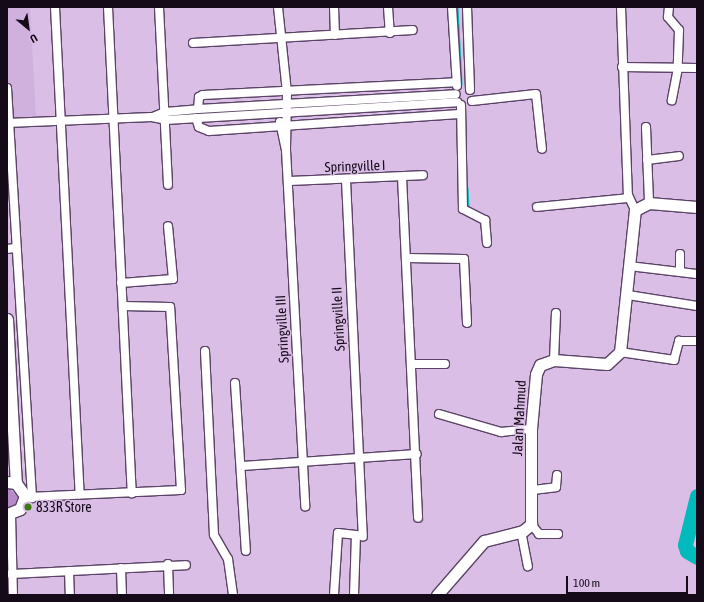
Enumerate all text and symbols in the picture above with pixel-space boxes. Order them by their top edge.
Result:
north arrow [8,8,48,48]
text: U [28,32,40,45]
street label: Springville I [324,157,386,175]
street label: Springville II [328,286,348,352]
street label: Springville III [272,295,292,363]
street label: Jalan Mahmud [509,380,529,456]
place label: 833R Store [36,499,91,515]
marker: 833R Store [23,502,33,512]
scale bar [568,568,690,594]
text: 100 m [573,576,600,590]

